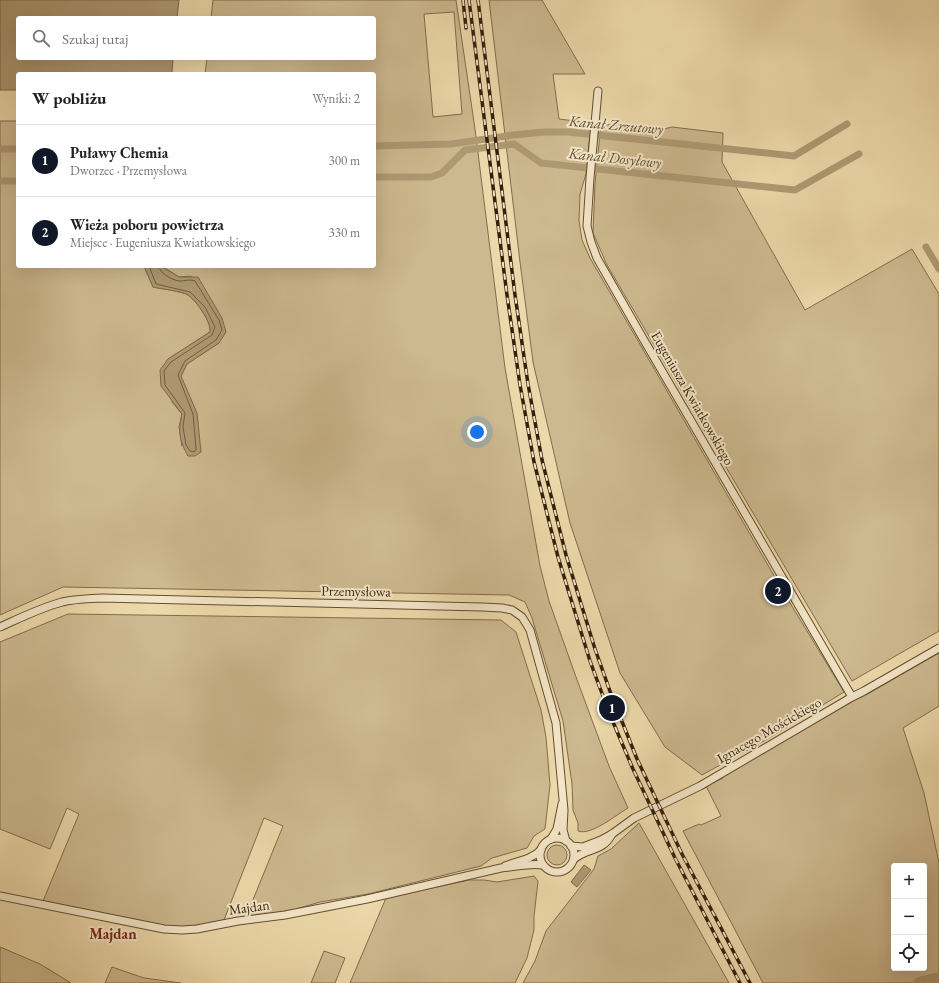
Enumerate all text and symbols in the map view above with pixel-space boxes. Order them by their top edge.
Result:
search box [16,16,376,60]
icon: search [30,27,52,49]
text: Szukaj tutaj [62,29,128,48]
text: W pobliżu [32,87,106,109]
text: Wyniki: 2 [312,90,360,107]
water label: Kanał Zrzutowy [567,111,664,138]
text: Puławy Chemia [70,143,168,162]
water label: Kanał Dosyłowy [567,143,662,172]
text: 1 [42,152,48,169]
text: 300 m [329,152,360,169]
text: Dworzec · Przemysłowa [70,162,187,179]
text: Wieża poboru powietrza [70,215,224,234]
text: 2 [42,224,48,241]
text: 330 m [329,224,360,241]
text: Miejsce · Eugeniusza Kwiatkowskiego [70,234,256,251]
street label: Eugeniusza Kwiatkowskiego [647,328,739,468]
your location [467,422,487,442]
pin: 2 [765,576,791,606]
street label: Przemysłowa [321,581,391,601]
pin: 1 [599,693,625,723]
street label: Ignacego Mościckiego [714,693,824,767]
map controls [891,863,927,971]
button: + [891,863,927,899]
street label: Majdan [227,895,271,919]
button: − [891,899,927,935]
district label: Majdan [89,924,137,943]
button: locate [891,935,927,971]

